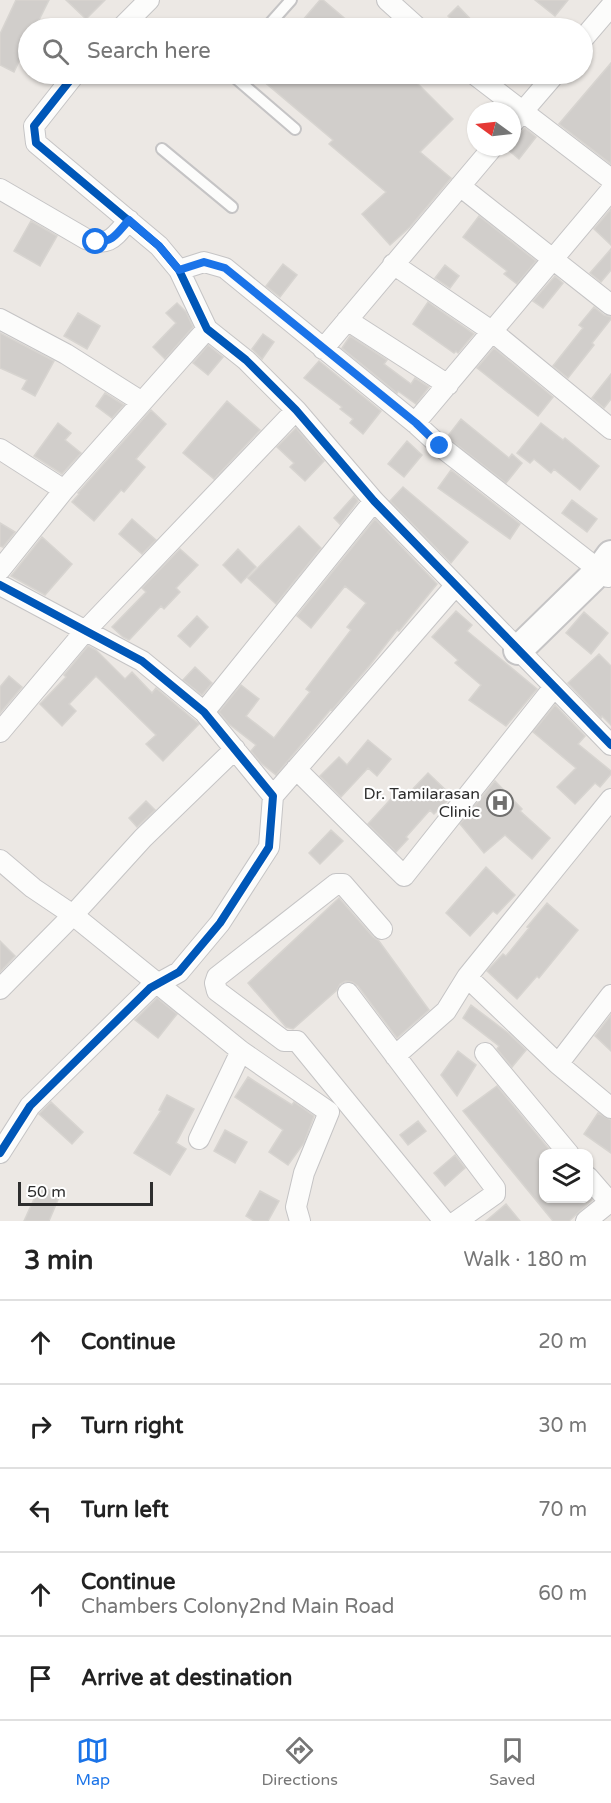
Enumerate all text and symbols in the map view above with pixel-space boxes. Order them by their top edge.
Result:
search box [18,18,593,84]
icon: search [39,35,72,68]
text: Search here [87,38,211,64]
north arrow [467,102,521,156]
route start [82,228,108,254]
route end [426,432,452,458]
place label: Dr. Tamilarasan Clinic [364,784,480,822]
hospital icon: Dr. Tamilarasan Clinic [485,788,515,818]
map controls [539,1149,593,1203]
button: layers [539,1149,593,1203]
scale bar [18,1179,153,1206]
text: 50 m [27,1182,66,1202]
text: 3 min [24,1245,93,1276]
text: Walk · 180 m [464,1248,587,1272]
icon: ahead [24,1326,57,1359]
text: Continue [81,1329,176,1355]
text: 20 m [538,1330,587,1354]
icon: right [24,1410,57,1443]
text: Turn right [81,1413,183,1439]
text: 30 m [538,1414,587,1438]
icon: left [24,1494,57,1527]
text: Turn left [81,1497,169,1523]
text: 70 m [538,1498,587,1522]
text: Continue [81,1569,176,1595]
icon: ahead [24,1578,57,1611]
text: 60 m [538,1582,587,1606]
text: Chambers Colony2nd Main Road [81,1595,394,1619]
icon: arrive [24,1662,57,1695]
text: Arrive at destination [81,1665,292,1691]
tab: Map [76,1734,110,1790]
tab: Directions [261,1734,338,1790]
tab: Saved [489,1734,535,1790]

